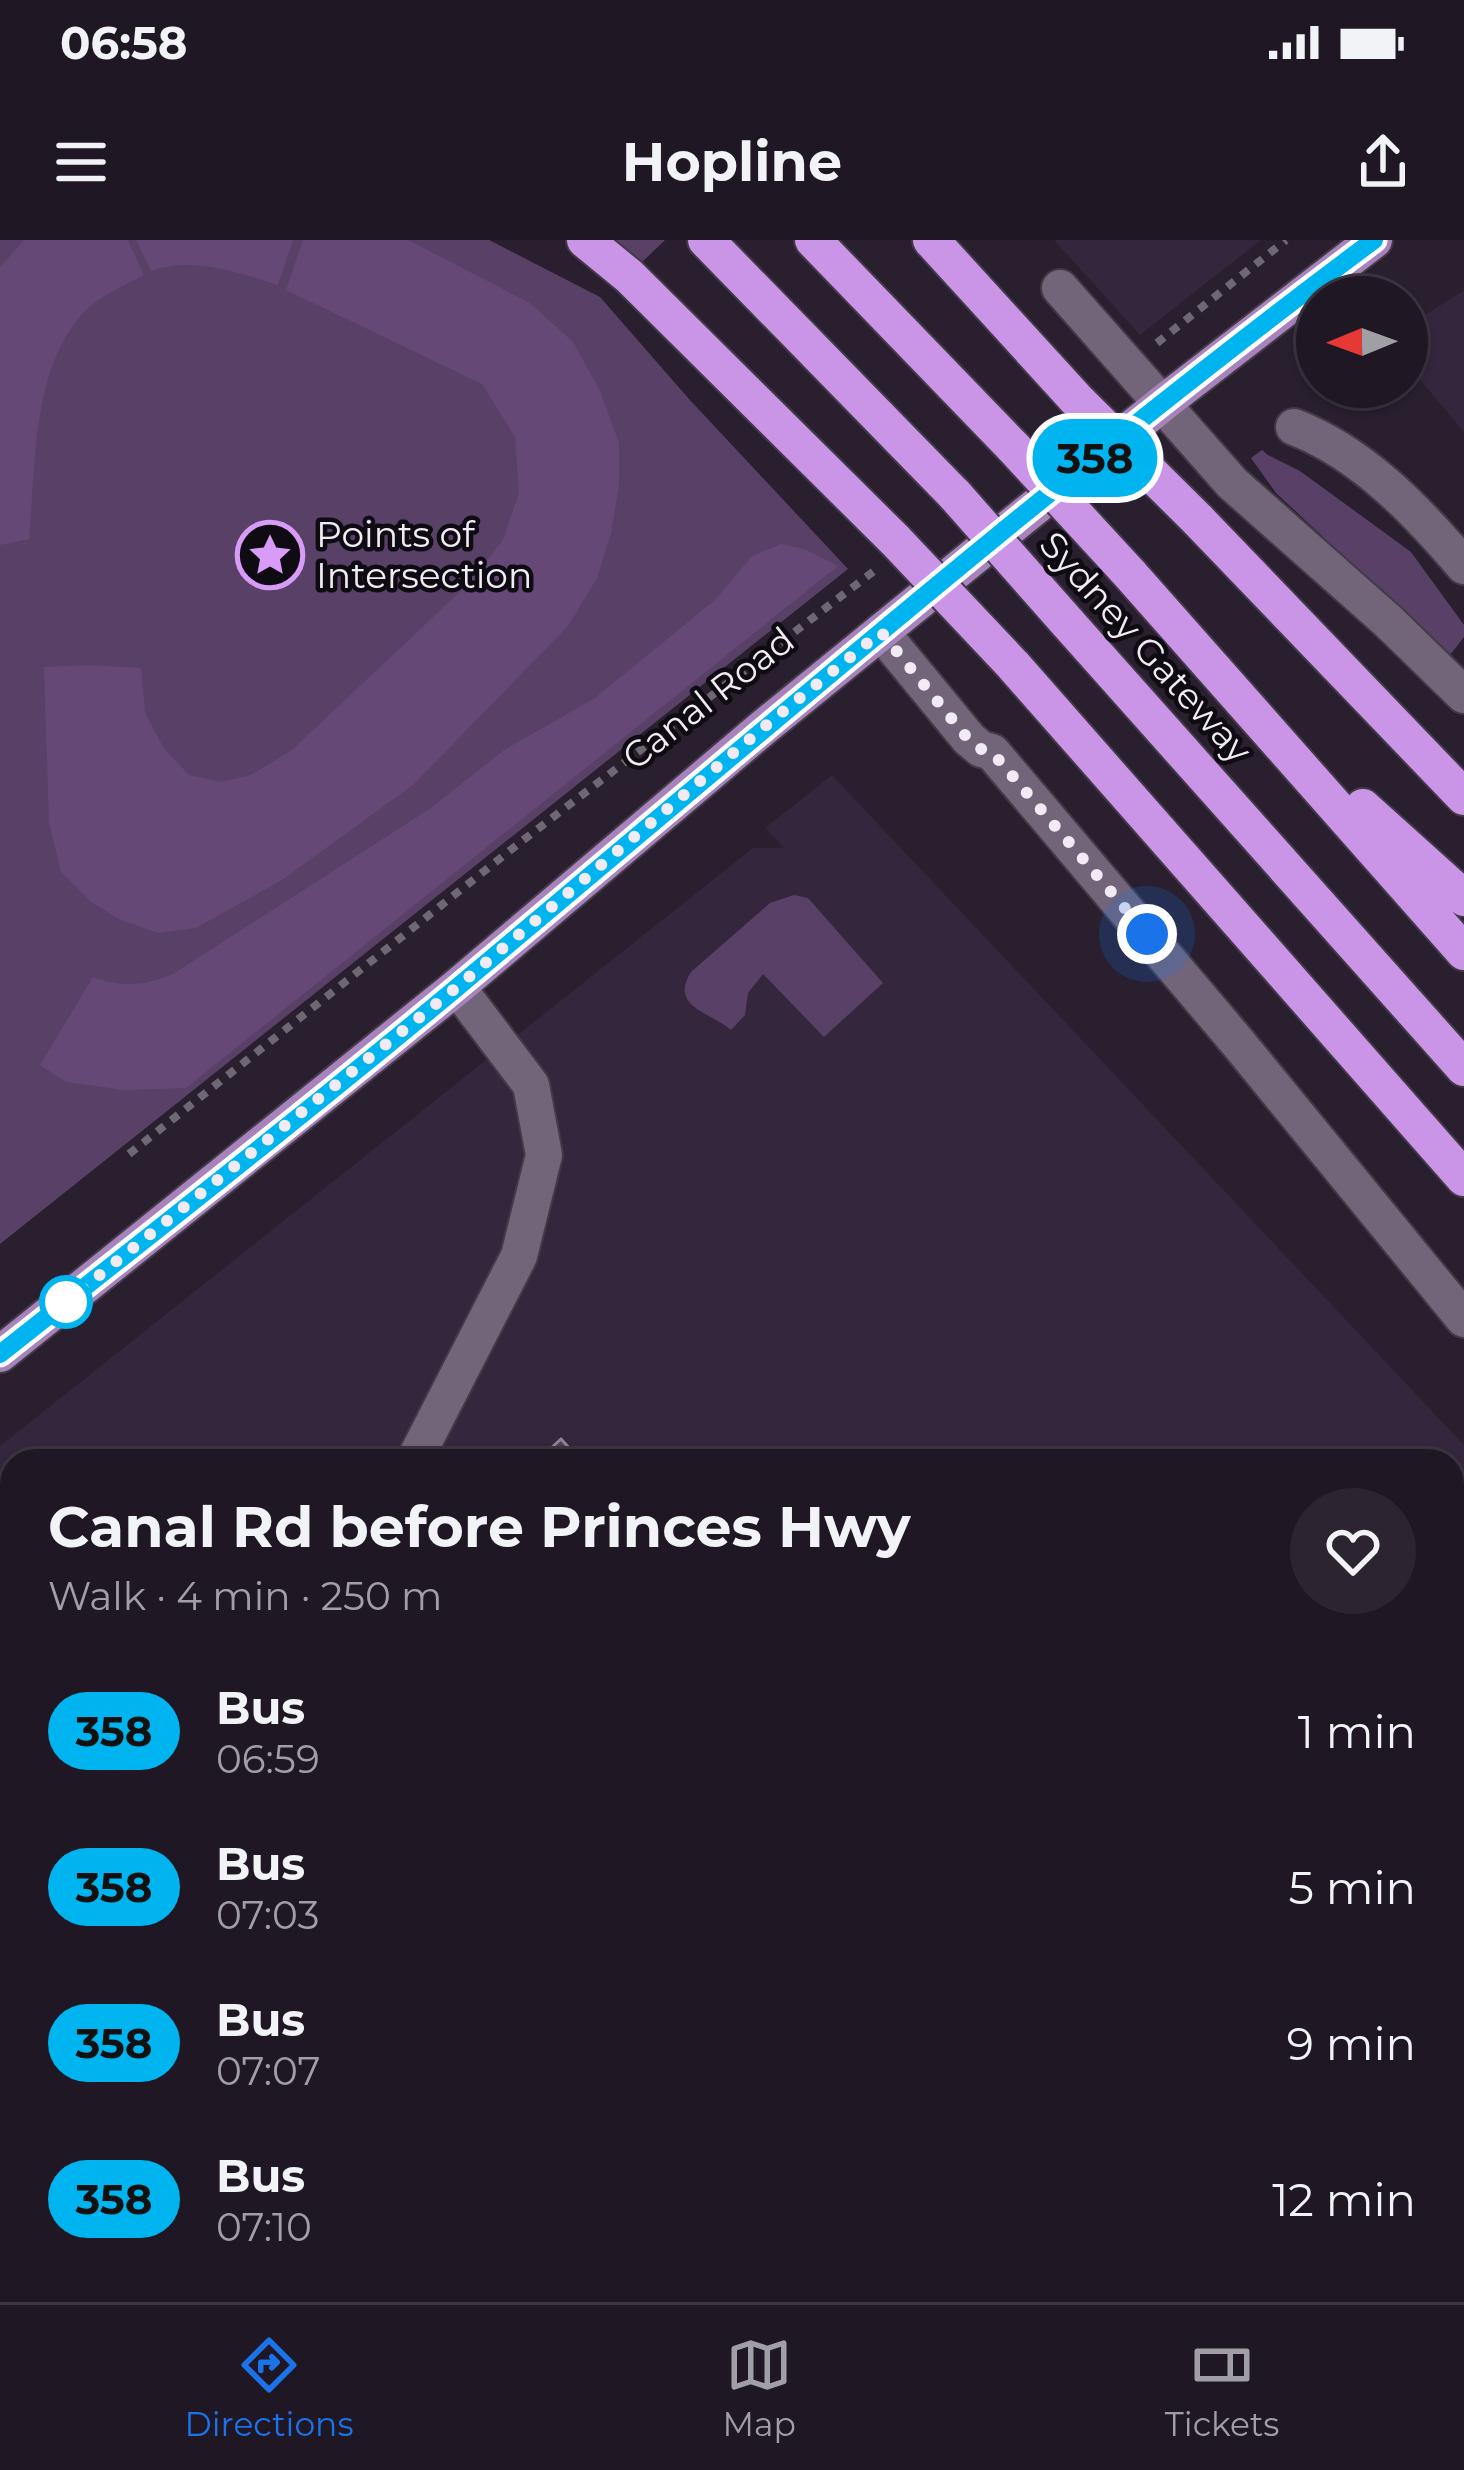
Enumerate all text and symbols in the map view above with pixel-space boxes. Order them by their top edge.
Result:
text: 06:58 [60,15,188,70]
icon: menu [48,129,114,195]
text: Hopline [622,129,842,195]
icon: share [1350,129,1416,195]
north arrow [1296,276,1428,408]
map controls [1296,276,1428,408]
line badge: 358 [1026,419,1164,497]
text: 358 [1056,432,1134,484]
place label: Points of Intersection [316,512,532,597]
place icon: Points of Intersection [235,520,305,590]
street label: Sydney Gateway [1031,522,1262,772]
street label: Canal Road [614,617,802,779]
your location [1117,904,1177,964]
unlabelled marker [41,1277,91,1327]
button: heart [1290,1488,1416,1614]
text: Canal Rd before Princes Hwy [48,1492,911,1561]
text: Walk · 4 min · 250 m [48,1572,442,1620]
text: Bus [216,1680,305,1735]
text: 1 min [1298,1704,1416,1759]
text: 358 [75,1705,153,1757]
text: 06:59 [216,1735,320,1783]
text: Bus [216,1836,305,1891]
text: 5 min [1288,1860,1416,1915]
text: 358 [75,1861,153,1913]
text: 07:03 [216,1891,319,1939]
text: Bus [216,1992,305,2047]
text: 9 min [1287,2016,1416,2071]
text: 358 [75,2017,153,2069]
text: 07:07 [216,2047,320,2095]
text: Bus [216,2148,305,2203]
text: 12 min [1272,2172,1416,2227]
text: 358 [75,2173,153,2225]
text: 07:10 [216,2203,312,2251]
tab: Directions [184,2332,354,2444]
tab: Map [723,2332,796,2444]
tab: Tickets [1165,2332,1279,2444]

